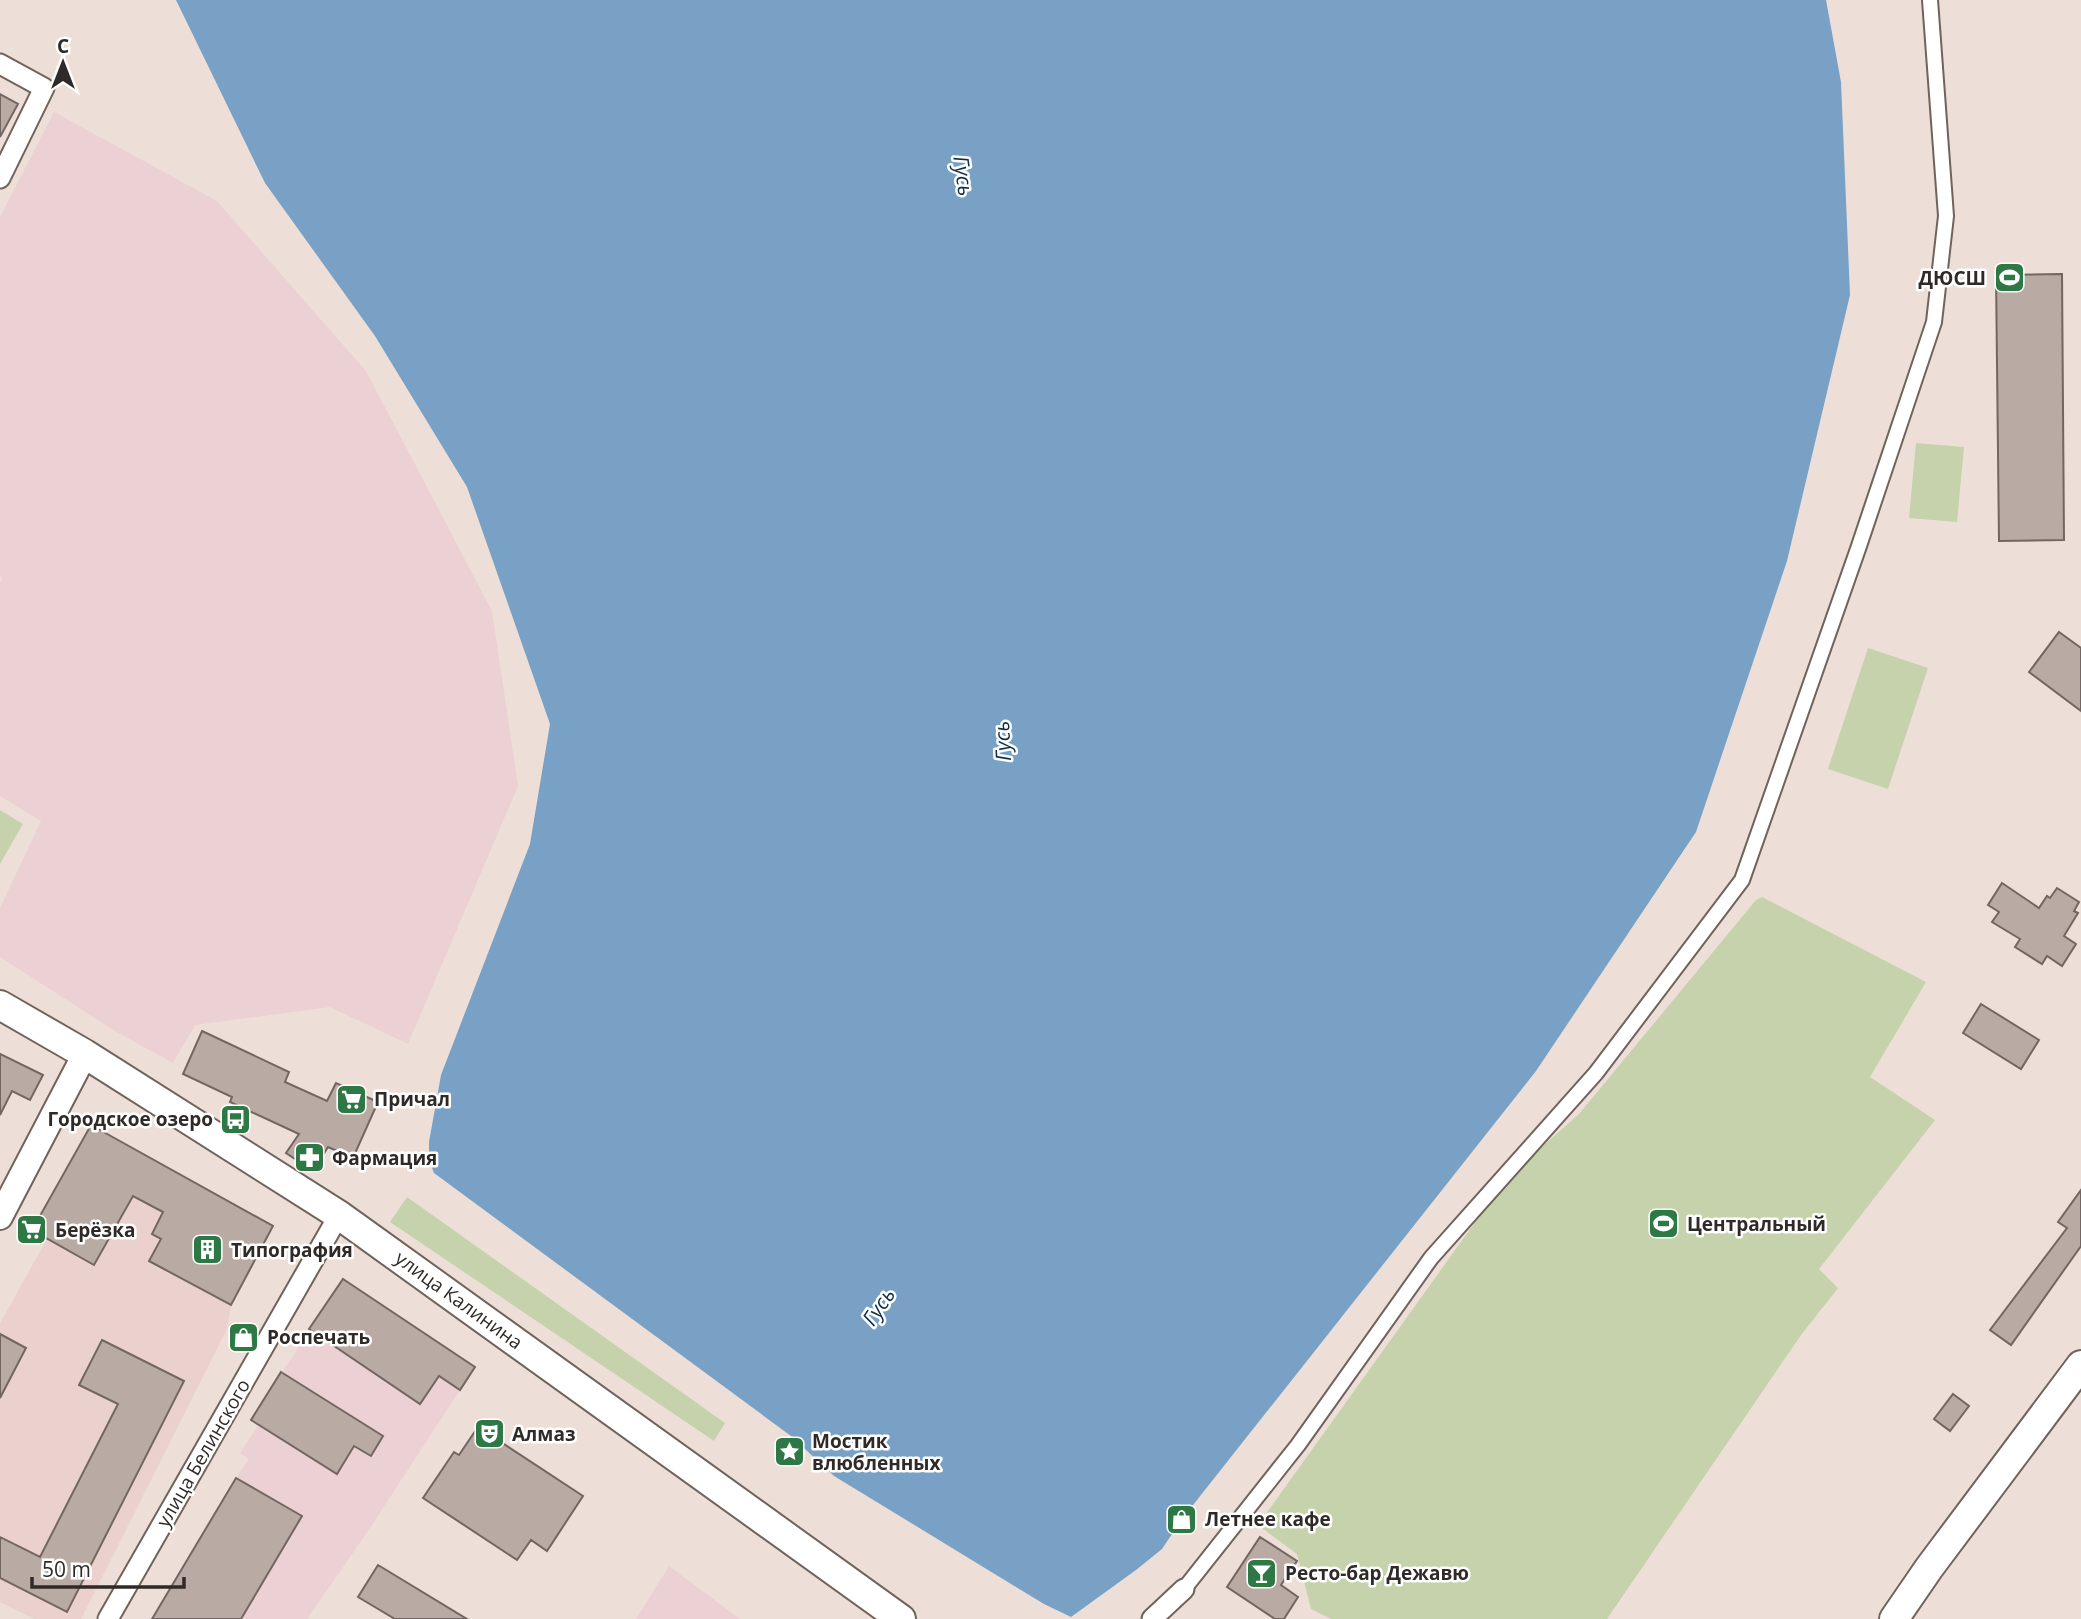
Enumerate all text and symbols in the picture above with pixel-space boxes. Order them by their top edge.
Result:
north arrow [28,28,98,98]
text: С [57,33,69,59]
water label: Гусь [947,154,981,198]
sports icon: ДЮСШ [1992,261,2026,295]
place label: ДЮСШ [1919,265,1986,291]
water label: Гусь [987,720,1017,762]
supermarket icon: Причал [334,1082,368,1116]
place label: Причал [374,1086,450,1112]
bus stop icon: Городское озеро [219,1102,253,1136]
place label: Городское озеро [47,1106,213,1132]
pharmacy icon: Фармация [292,1141,326,1175]
place label: Фармация [332,1145,437,1171]
sports icon: Центральный [1647,1207,1681,1241]
place label: Центральный [1687,1211,1826,1237]
supermarket icon: Берёзка [15,1213,49,1247]
place label: Берёзка [55,1217,135,1243]
building icon: Типография [191,1233,225,1267]
place label: Типография [231,1237,353,1263]
street label: улица Калинина [390,1245,528,1355]
water label: Гусь [855,1282,901,1331]
shop icon: Роспечать [227,1320,261,1354]
place label: Роспечать [267,1324,370,1350]
street label: улица Белинского [150,1374,256,1532]
theatre icon: Алмаз [472,1417,506,1451]
place label: Алмаз [512,1421,575,1447]
place label: Мостик влюбленных [812,1428,940,1476]
place icon: Мостик влюбленных [772,1435,806,1469]
shop icon: Летнее кафе [1165,1502,1199,1536]
place label: Летнее кафе [1205,1506,1331,1532]
scale bar [32,1546,184,1590]
text: 50 m [42,1555,91,1583]
bar icon: Ресто-бар Дежавю [1245,1556,1279,1590]
place label: Ресто-бар Дежавю [1285,1560,1469,1586]

